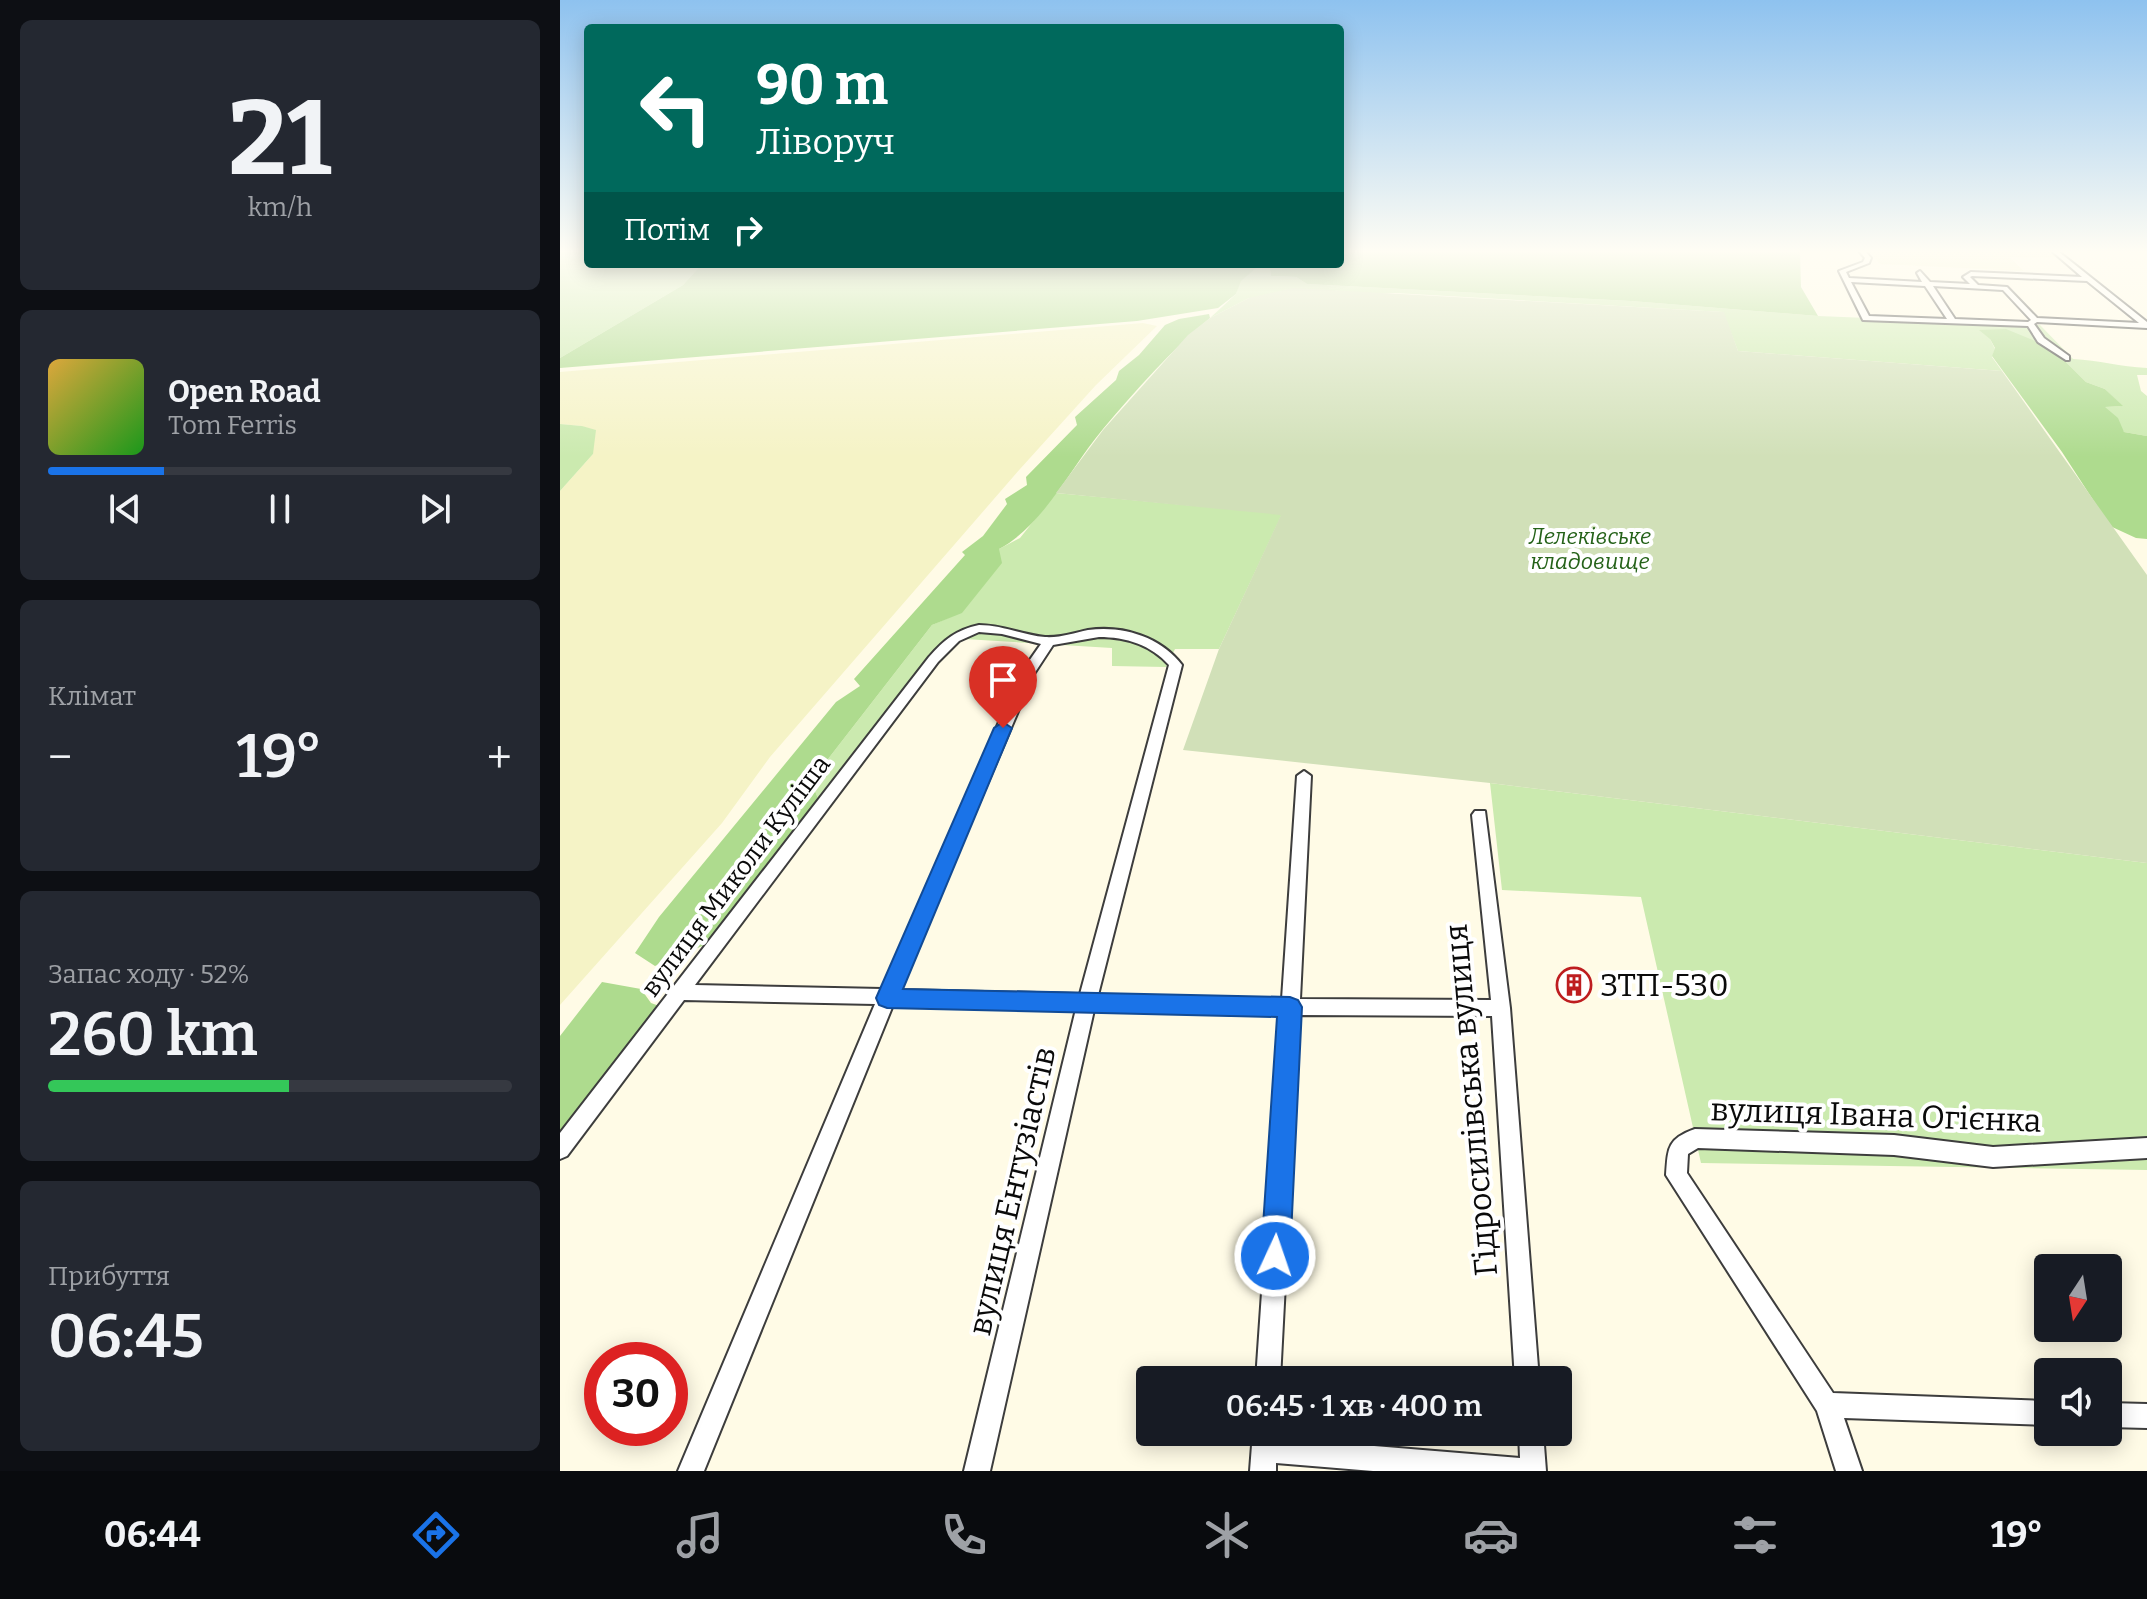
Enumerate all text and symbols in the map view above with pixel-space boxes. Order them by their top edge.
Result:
text: 90 m [756,52,888,119]
icon: left [624,56,728,160]
text: 21 [228,77,332,202]
text: Ліворуч [756,120,895,164]
text: km/h [248,192,312,223]
icon: right [726,208,770,252]
text: Потім [624,212,710,248]
text: Open Road [168,374,321,410]
text: Tom Ferris [168,410,297,441]
icon: previous [103,487,147,531]
icon: pause [258,487,302,531]
icon: next [413,487,457,531]
park label: Лелеківське кладовище [1528,523,1651,575]
pin [969,646,1037,728]
icon: arrive [981,658,1025,702]
text: Клімат [48,681,136,712]
text: 19° [236,721,323,793]
text: − [48,731,72,784]
text: + [487,731,512,784]
street label: вулиця Миколи Куліша [635,749,837,1003]
street label: Гідросилівська вулиця [1437,922,1505,1278]
text: Запас ходу · 52% [48,959,250,990]
building icon: ЗТП-530 [1555,966,1593,1004]
place label: ЗТП-530 [1600,966,1729,1004]
text: 260 km [48,999,258,1071]
street label: вулиця Ентузіастів [960,1043,1064,1339]
street label: вулиця Івана Огієнка [1710,1090,2042,1140]
position arrow [1233,1214,1317,1298]
north arrow [2034,1254,2122,1342]
map controls [2034,1254,2122,1446]
text: Прибуття [48,1261,170,1292]
text: 06:45 [48,1301,204,1373]
speed limit sign: 30 [584,1342,688,1446]
button: sound [2034,1358,2122,1446]
text: 06:45 · 1 хв · 400 m [1226,1388,1482,1424]
icon: directions [408,1507,464,1563]
icon: music [672,1507,728,1563]
icon: phone [936,1507,992,1563]
icon: climate [1199,1507,1255,1563]
icon: car [1463,1507,1519,1563]
icon: filters [1727,1507,1783,1563]
text: 06:44 [104,1513,201,1557]
text: 19° [1991,1513,2043,1557]

